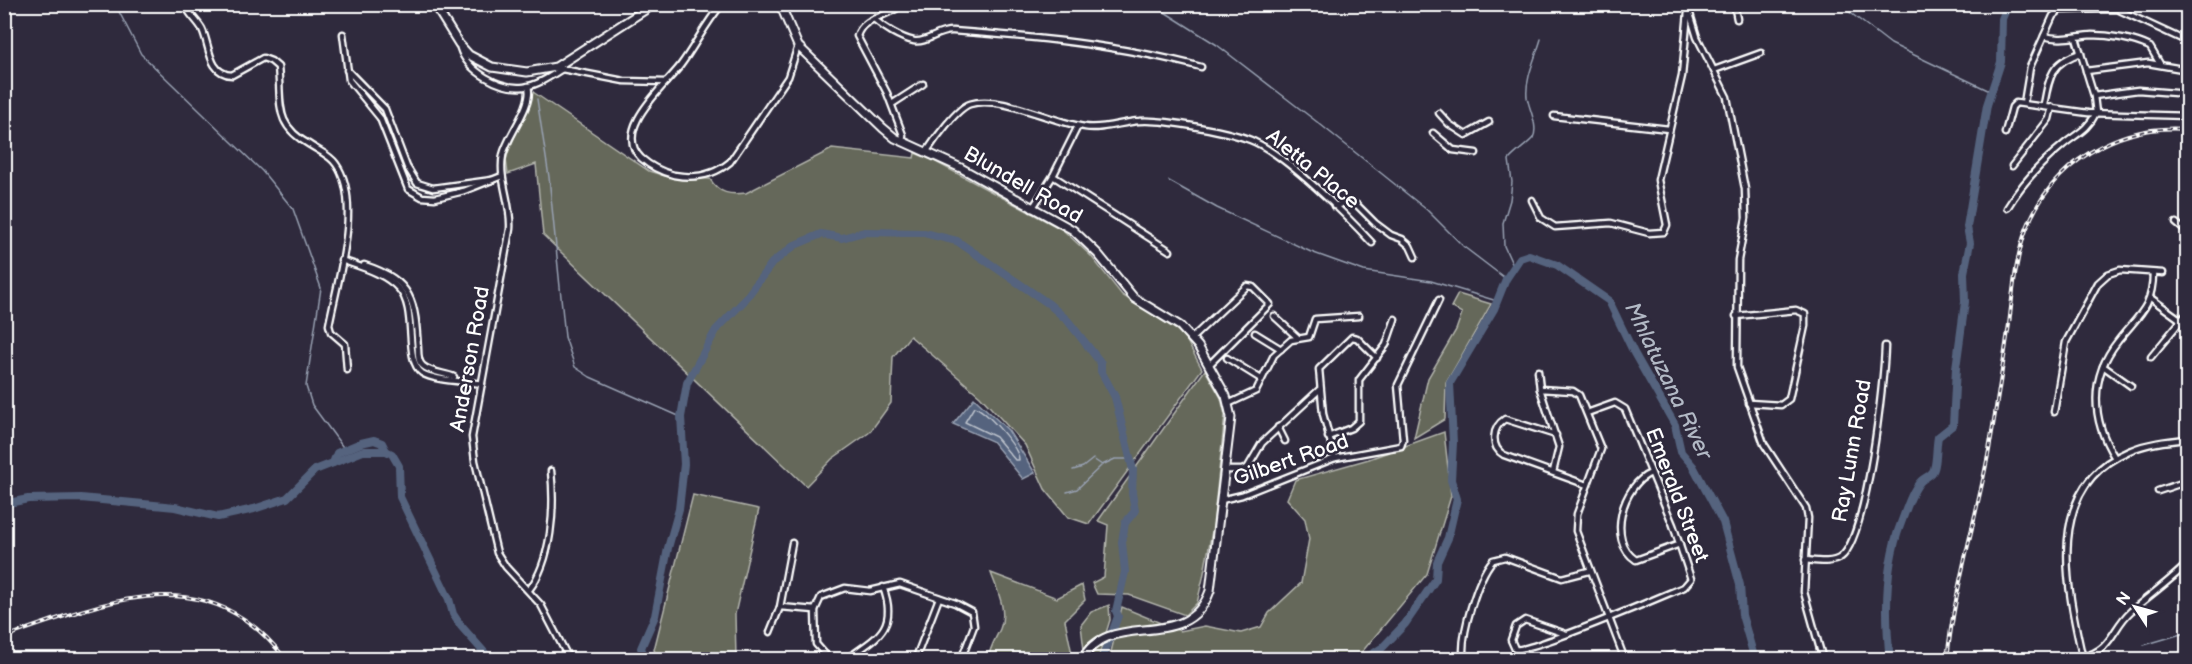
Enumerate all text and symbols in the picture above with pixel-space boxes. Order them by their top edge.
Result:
street label: Aletta Place [1261,124,1365,214]
street label: Blundell Road [959,141,1087,229]
street label: Anderson Road [445,284,495,434]
water label: Mhlatuzana River [1618,298,1719,466]
street label: Ray Lunn Road [1827,378,1877,524]
street label: Emerald Street [1640,424,1714,566]
street label: Gilbert Road [1230,429,1352,491]
north arrow [2105,577,2165,637]
text: N [2113,589,2135,610]

